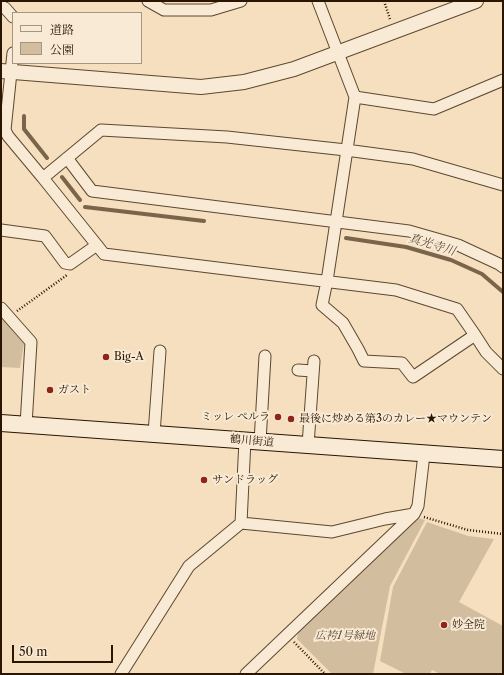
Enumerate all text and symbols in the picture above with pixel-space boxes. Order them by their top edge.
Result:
legend [12,12,142,64]
text: 道路 [50,22,74,37]
text: 公園 [50,42,74,57]
water label: 真光寺川 [407,231,457,259]
place label: Big-A [114,350,144,364]
marker: Big-A [101,352,111,362]
place label: ガスト [58,383,91,397]
marker: ガスト [45,385,55,395]
place label: ミッレ ぺルラ [201,410,270,424]
marker: ミッレ ぺルラ [273,412,283,422]
place label: 最後に炒める第3のカレー★マウンテン [299,412,492,426]
marker: 最後に炒める第3のカレー★マウンテン [286,414,296,424]
street label: 鶴川街道 [230,433,274,449]
place label: サンドラッグ [212,473,278,487]
marker: サンドラッグ [199,475,209,485]
place label: 妙全院 [452,618,485,632]
marker: 妙全院 [439,620,449,630]
park label: 広袴1号緑地 [315,629,375,643]
scale bar [14,637,115,663]
text: 50 m [19,644,48,659]

